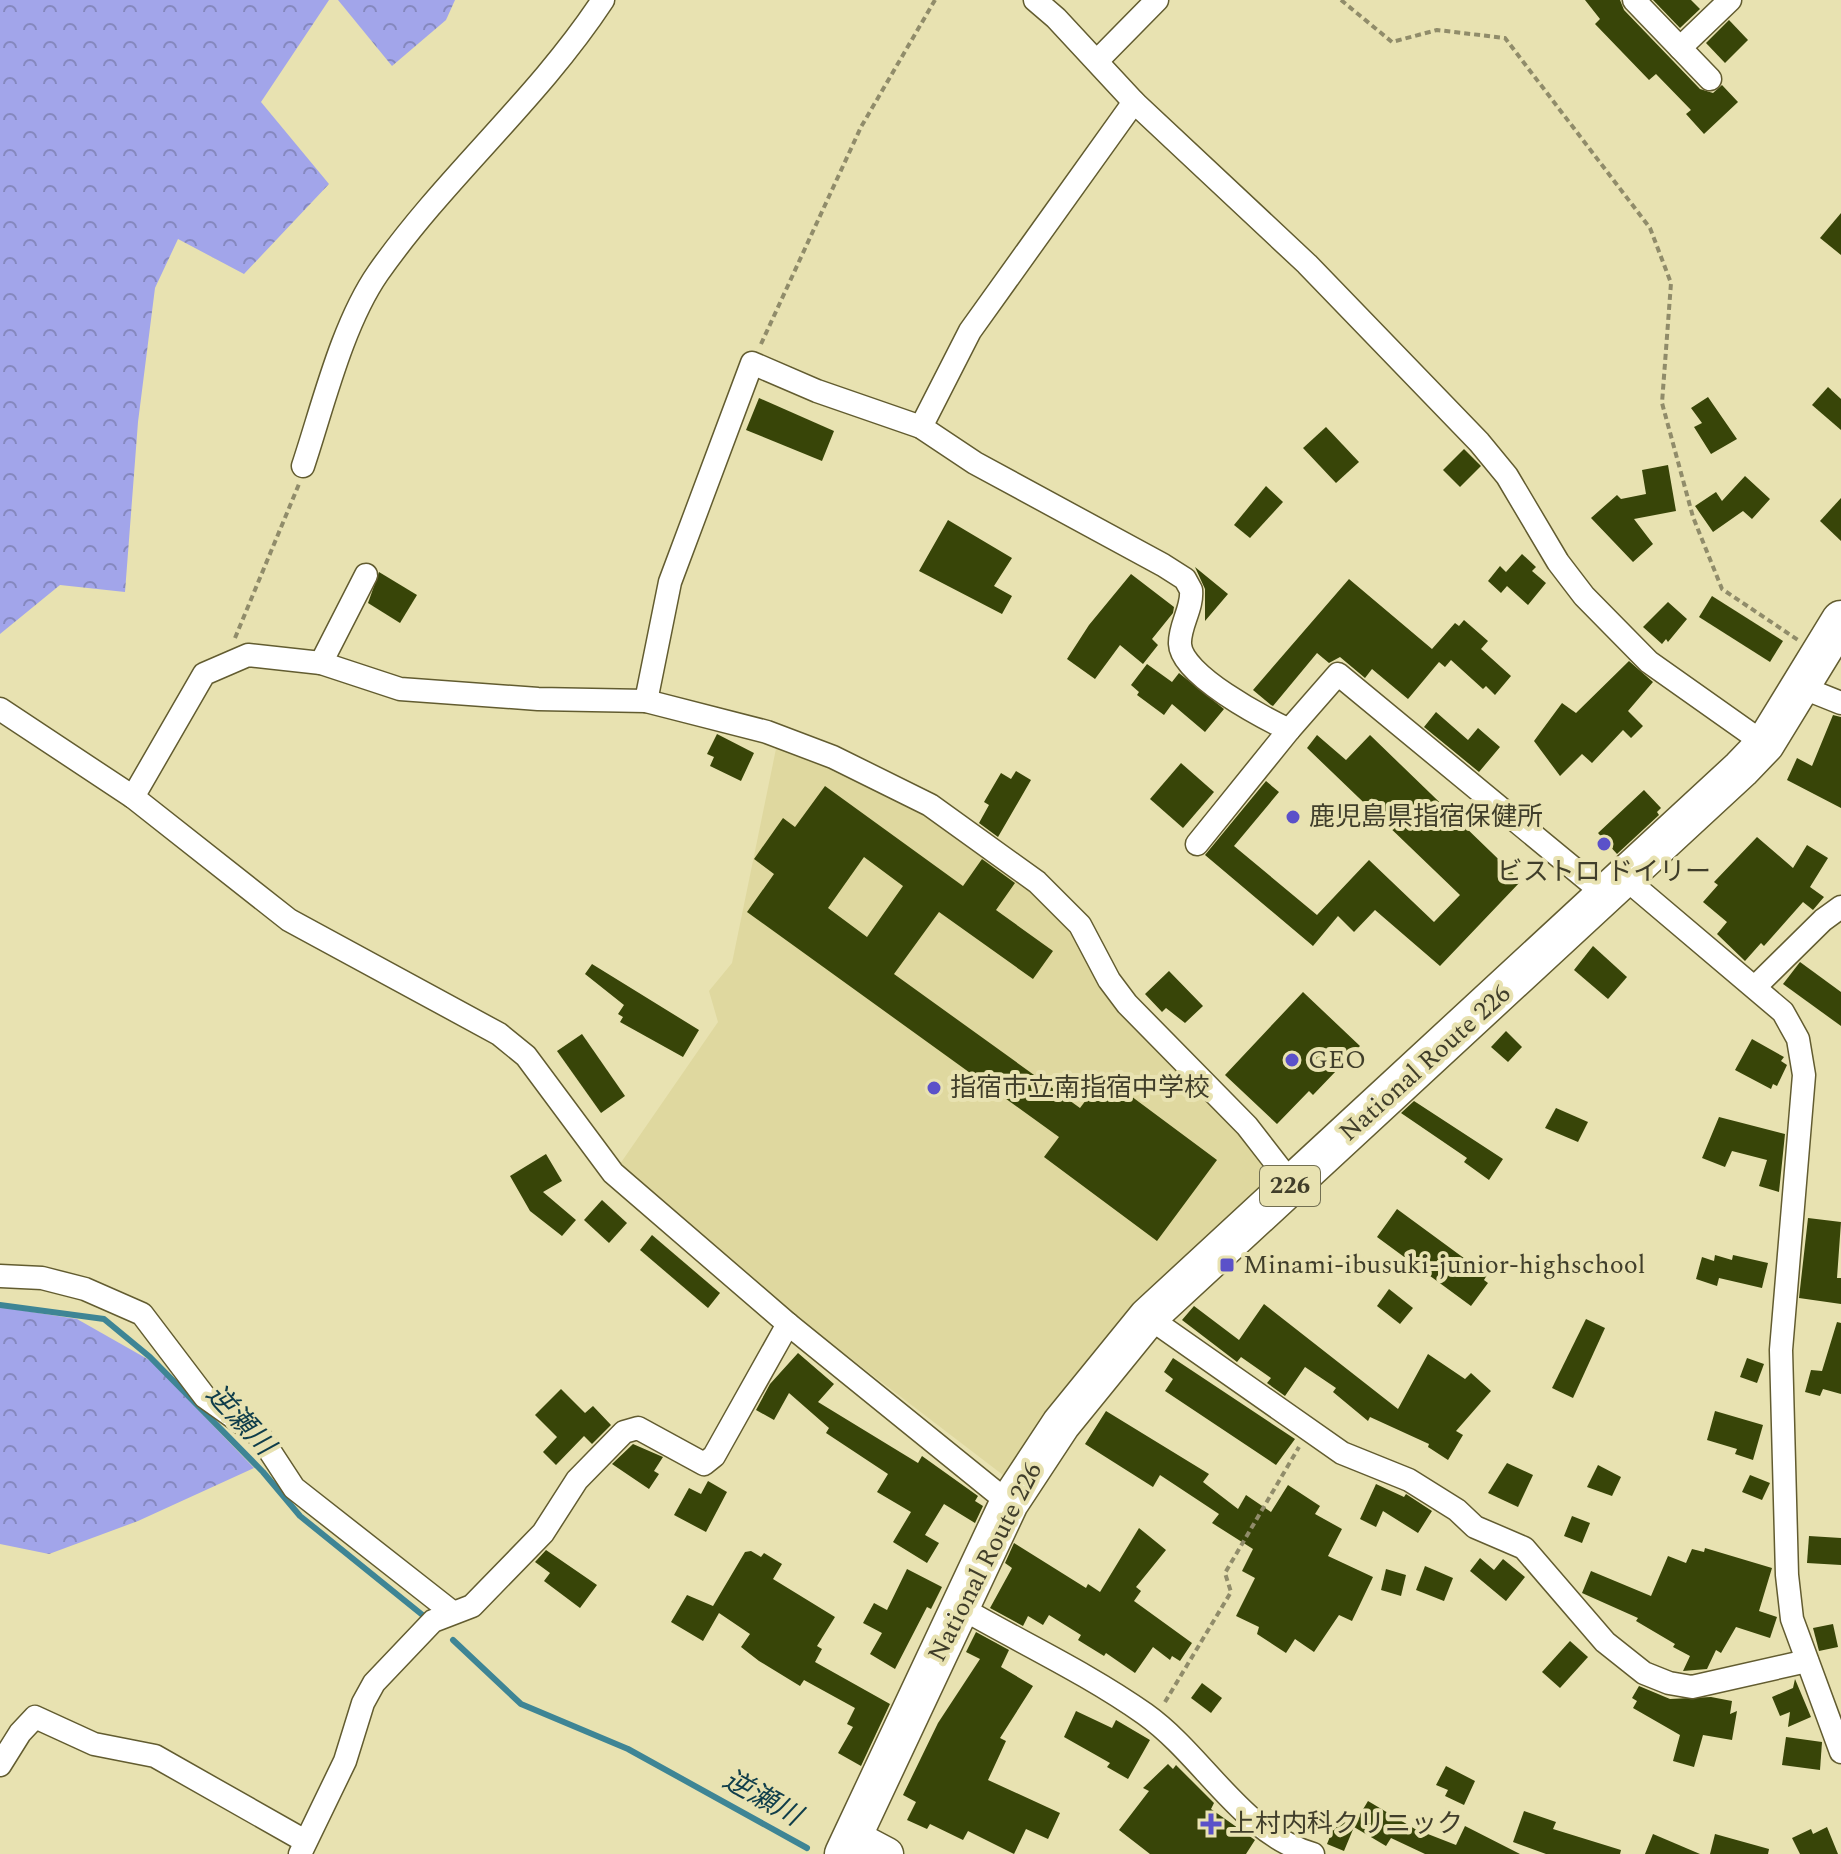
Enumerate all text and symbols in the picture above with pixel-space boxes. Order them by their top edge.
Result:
place label: 鹿児島県指宿保健所 [1309,797,1543,837]
marker: 鹿児島県指宿保健所 [1284,808,1302,826]
marker: ビストロ ドイリー [1595,835,1613,853]
place label: ビストロ ドイリー [1497,852,1711,892]
street label: National Route 226 [1330,975,1520,1151]
place label: GEO [1308,1040,1366,1080]
marker: GEO [1283,1051,1301,1069]
place label: 指宿市立南指宿中学校 [950,1068,1210,1108]
marker: 指宿市立南指宿中学校 [925,1079,943,1097]
road number: 226 [1260,1166,1320,1206]
place label: Minami-ibusuki-junior-highschool [1243,1245,1646,1285]
marker: Minami-ibusuki-junior-highschool [1218,1256,1236,1274]
water label: 逆瀬川 [196,1375,286,1468]
street label: National Route 226 [917,1455,1053,1669]
water label: 逆瀬川 [715,1759,812,1839]
place label: 上村内科クリニック [1229,1804,1463,1844]
marker: 上村内科クリニック [1200,1813,1222,1835]

